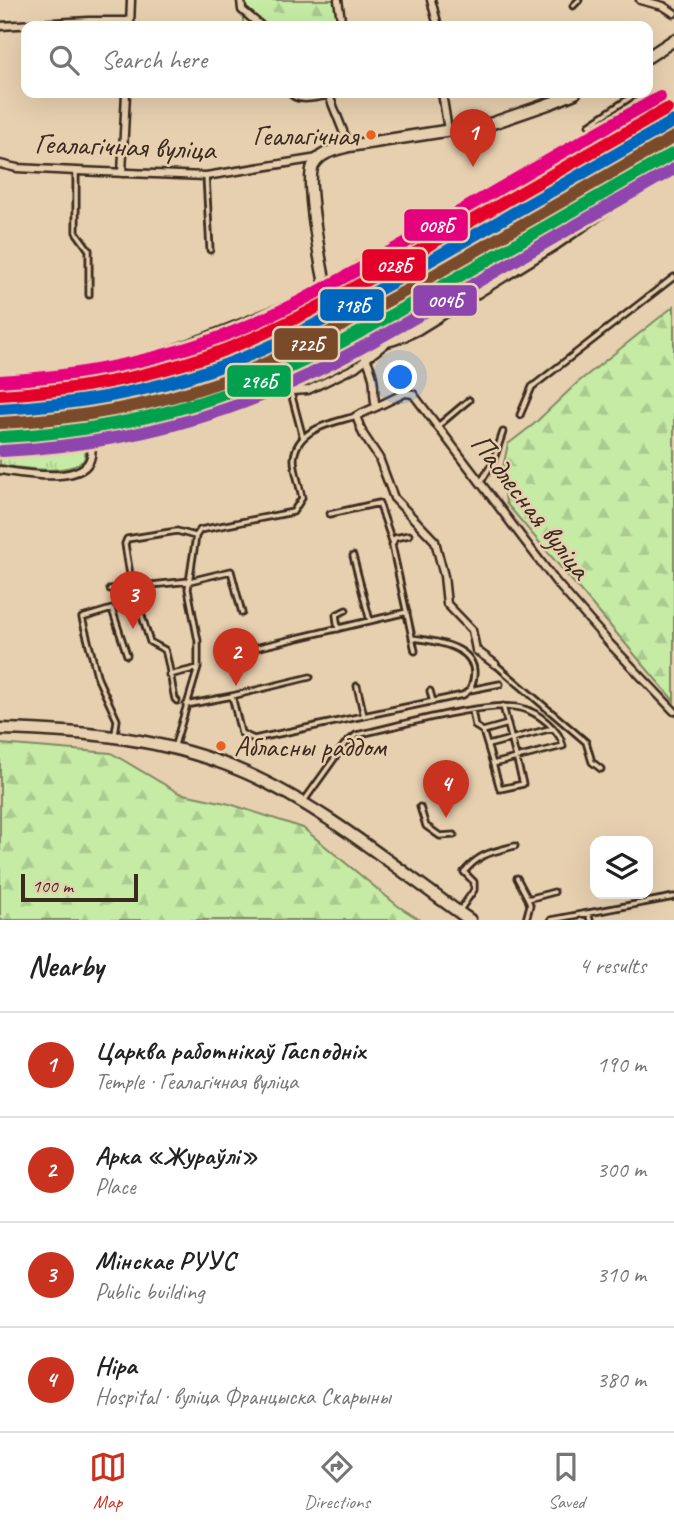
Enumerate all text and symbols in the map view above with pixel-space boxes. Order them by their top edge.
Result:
search box [21,21,653,98]
icon: search [45,41,83,79]
text: Search here [101,43,207,76]
pin: 1 [450,109,496,167]
place label: Геалагічная [253,118,360,153]
street label: Геалагічная вуліца [34,124,218,168]
marker: Геалагічная [364,128,378,142]
line badge: 008Б [403,208,469,242]
text: 008Б [418,214,457,238]
line badge: 028Б [361,248,427,282]
text: 028Б [376,254,415,278]
line badge: 004Б [412,284,478,317]
line badge: 718Б [319,288,385,322]
text: 004Б [427,289,466,313]
text: 718Б [334,294,373,318]
line badge: 722Б [273,327,339,361]
text: 722Б [288,333,327,357]
your location [383,360,417,394]
line badge: 296Б [226,364,292,398]
text: 296Б [241,370,280,394]
street label: Падлесная вуліца [462,426,601,588]
pin: 3 [110,571,156,629]
pin: 2 [213,628,259,686]
place label: Абласны раддом [234,729,388,764]
marker: Абласны раддом [214,739,228,753]
pin: 4 [423,760,469,818]
map controls [590,836,653,899]
button: layers [590,836,653,899]
scale bar [21,871,138,903]
text: 100 m [32,874,73,898]
text: Nearby [28,947,104,985]
text: 4 results [579,951,646,980]
text: Царква работнікаў Гасподніх [95,1034,365,1067]
text: 1 [46,1050,56,1079]
text: 190 m [597,1050,646,1079]
text: Temple · Геалагічная вуліца [95,1067,298,1096]
text: Арка «Жураўлі» [95,1139,258,1172]
text: 2 [46,1155,56,1184]
text: 300 m [597,1155,646,1184]
text: Place [95,1172,135,1201]
text: Мінскае РУУС [95,1244,235,1277]
text: 3 [46,1260,56,1289]
text: 310 m [597,1260,646,1289]
text: Public building [95,1277,204,1306]
text: Ніра [95,1349,137,1382]
text: 4 [46,1365,56,1394]
text: 380 m [597,1365,646,1394]
text: Hospital · вуліца Францыска Скарыны [95,1382,391,1411]
tab: Map [89,1448,127,1514]
tab: Directions [304,1448,370,1514]
tab: Saved [547,1448,585,1514]

